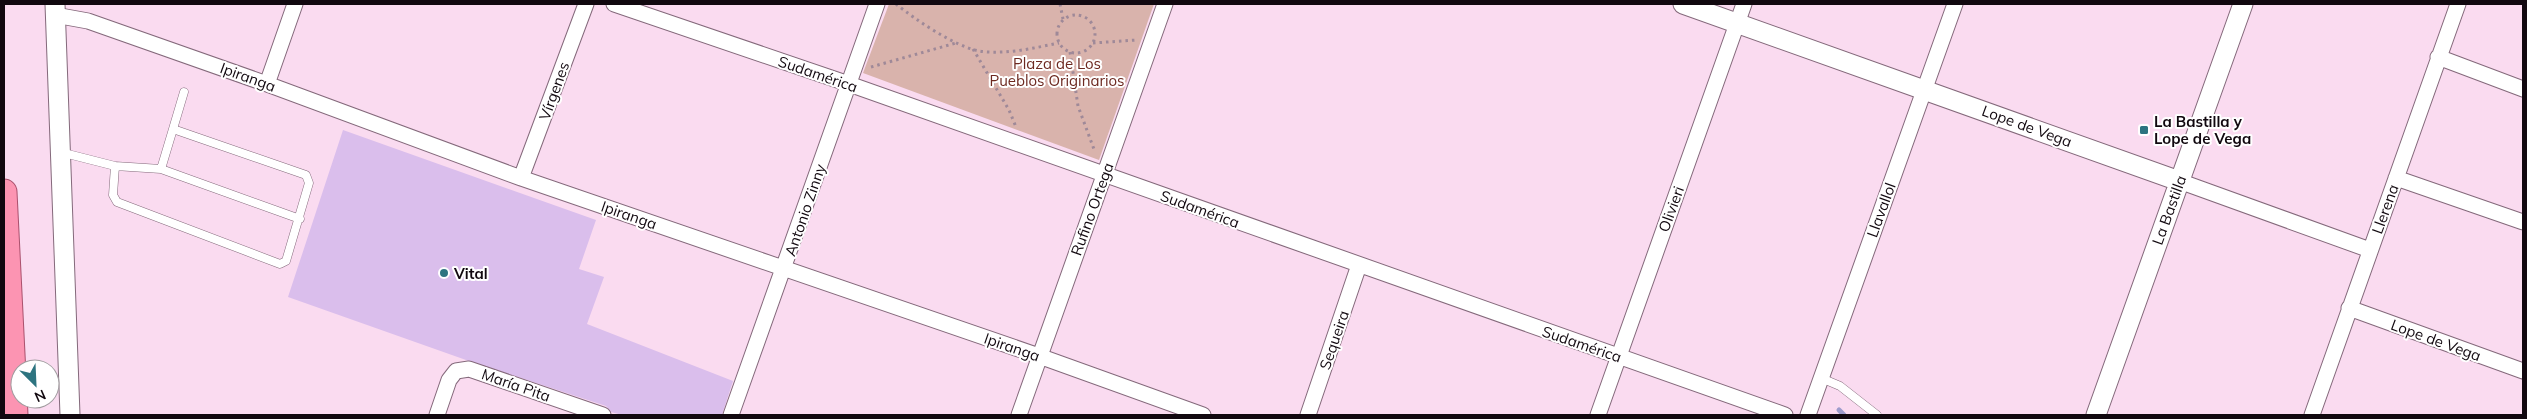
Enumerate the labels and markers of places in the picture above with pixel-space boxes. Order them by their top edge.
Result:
place label: La Bastilla y Lope de Vega [2154,112,2251,148]
marker: La Bastilla y Lope de Vega [2138,124,2150,136]
place label: Vital [453,264,488,283]
marker: Vital [438,267,450,279]

